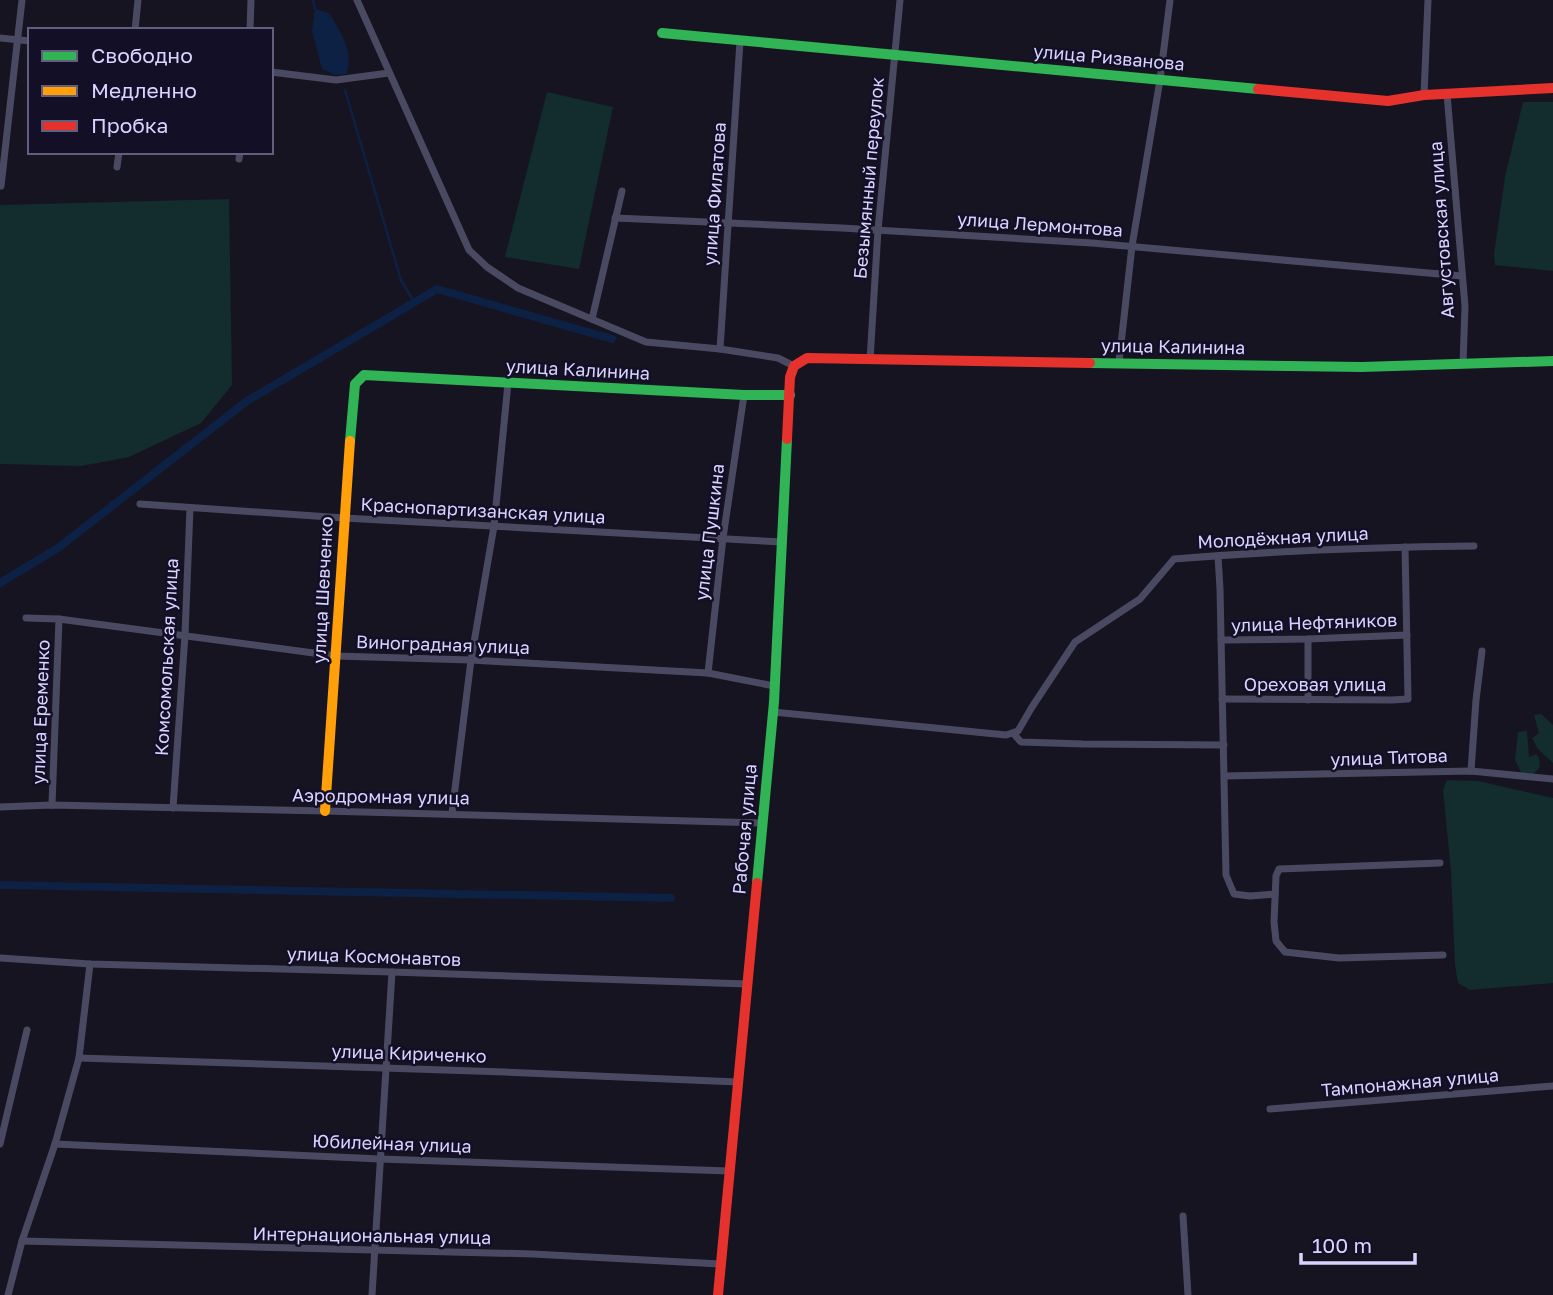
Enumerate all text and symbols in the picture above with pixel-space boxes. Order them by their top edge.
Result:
legend [28,28,273,154]
street label: улица Ризванова [1032,39,1186,75]
text: Свободно [91,42,193,68]
street label: Безымянный переулок [848,76,888,280]
text: Медленно [91,77,197,103]
text: Пробка [91,112,169,138]
street label: улица Филатова [698,121,730,267]
street label: Августовская улица [1424,141,1458,319]
street label: улица Лермонтова [956,207,1124,241]
street label: улица Калинина [1101,334,1245,358]
street label: улица Калинина [505,354,651,384]
street label: улица Пушкина [690,462,728,602]
street label: Краснопартизанская улица [360,493,606,527]
street label: улица Шевченко [307,516,337,664]
street label: Молодёжная улица [1197,522,1369,552]
street label: Комсомольская улица [150,558,182,756]
street label: улица Нефтяников [1231,608,1397,636]
street label: Виноградная улица [356,630,530,658]
street label: улица Еременко [26,639,54,785]
street label: Ореховая улица [1244,673,1386,695]
street label: улица Титова [1330,744,1448,770]
street label: Рабочая улица [727,763,761,895]
street label: Аэродромная улица [292,783,470,809]
street label: улица Космонавтов [286,942,462,970]
street label: улица Кириченко [331,1039,487,1067]
street label: Тампонажная улица [1320,1063,1500,1101]
street label: Юбилейная улица [312,1129,472,1157]
street label: Интернациональная улица [252,1222,492,1248]
scale bar [1301,1222,1415,1266]
text: 100 m [1312,1232,1372,1258]

